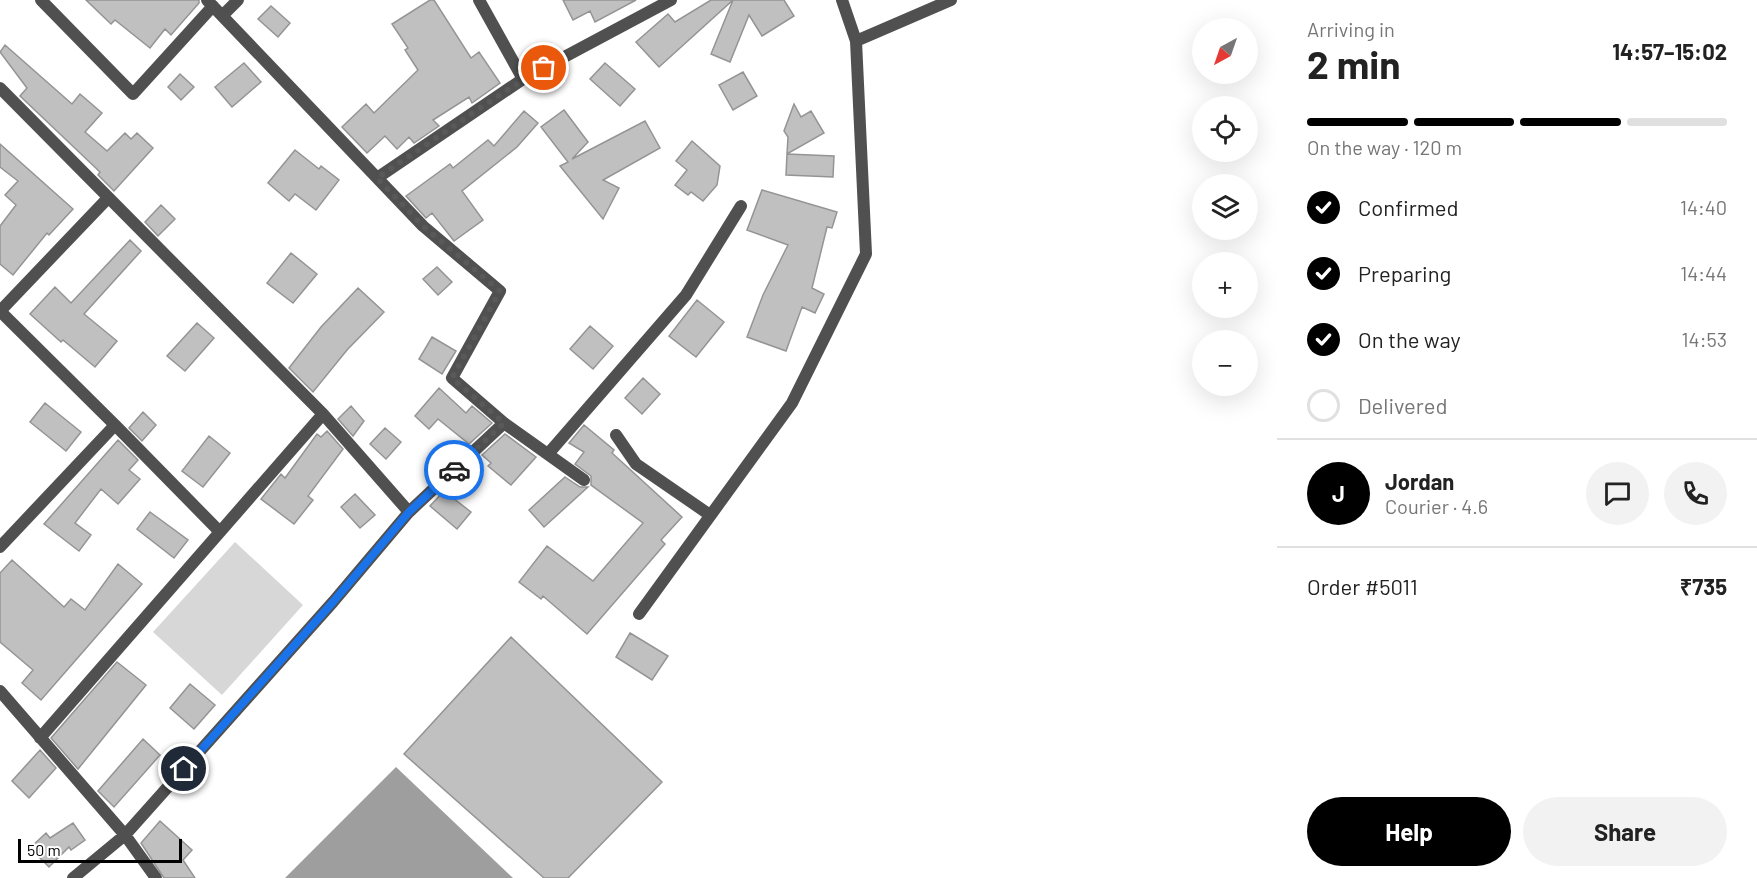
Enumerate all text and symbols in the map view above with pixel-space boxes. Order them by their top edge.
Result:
text: Arriving in [1307,17,1395,41]
north arrow [1192,18,1258,84]
map controls [1192,18,1258,396]
text: 14:57–15:02 [1612,38,1727,64]
text: 2 min [1307,40,1400,87]
pin [518,42,569,93]
icon: bag [527,51,560,84]
button: locate [1192,96,1258,162]
text: On the way · 120 m [1307,135,1462,159]
button: layers [1192,174,1258,240]
icon: check [1307,191,1340,224]
text: Confirmed [1358,194,1458,220]
text: 14:40 [1680,195,1727,219]
button: + [1192,252,1258,318]
icon: check [1307,257,1340,290]
text: Preparing [1358,260,1451,286]
text: 14:44 [1680,261,1727,285]
icon: check [1307,323,1340,356]
text: On the way [1358,326,1461,352]
text: 14:53 [1682,327,1727,351]
button: − [1192,330,1258,396]
text: Delivered [1358,392,1447,418]
courier [424,440,484,500]
icon: car [438,454,471,487]
button: chat [1586,462,1649,525]
button: phone [1664,462,1727,525]
text: Jordan [1385,468,1454,494]
text: J [1332,480,1345,506]
text: Courier · 4.6 [1385,494,1488,518]
text: Order #5011 [1307,573,1418,599]
text: ₹735 [1680,573,1727,599]
pin [158,743,209,794]
icon: home [167,752,200,785]
button: Help [1307,797,1511,866]
button: Share [1523,797,1727,866]
scale bar [18,836,182,864]
text: 50 m [27,840,61,859]

